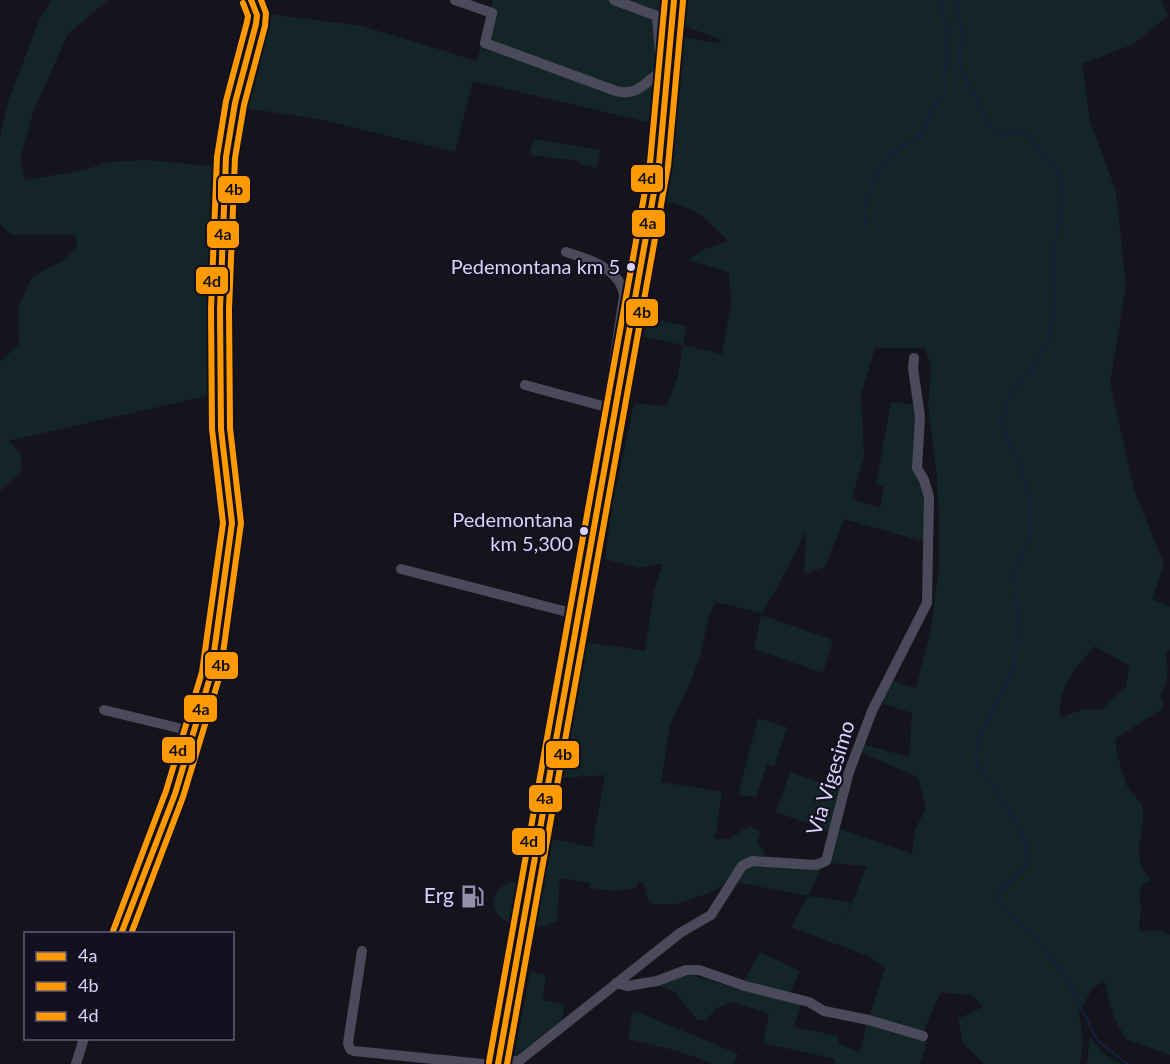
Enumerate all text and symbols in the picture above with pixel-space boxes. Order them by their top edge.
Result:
line badge: 4d [630,164,664,193]
text: 4d [638,168,656,187]
line badge: 4b [217,175,251,204]
text: 4b [225,179,243,198]
line badge: 4a [631,209,666,238]
text: 4a [639,213,657,232]
line badge: 4a [206,220,240,249]
text: 4a [214,224,232,243]
place label: Pedemontana km 5 [451,254,620,278]
marker: Pedemontana km 5 [625,261,637,273]
line badge: 4d [195,266,229,295]
text: 4d [203,271,221,290]
line badge: 4b [625,298,659,327]
text: 4b [633,302,651,321]
place label: Pedemontana km 5,300 [452,507,573,555]
marker: Pedemontana km 5,300 [578,525,590,537]
line badge: 4b [204,651,239,680]
text: 4b [212,655,230,674]
line badge: 4a [183,694,218,723]
text: 4a [192,699,210,718]
street label: Via Vigesimo [800,717,859,838]
line badge: 4d [161,736,196,764]
text: 4d [169,740,187,759]
line badge: 4b [545,740,580,769]
text: 4b [554,744,572,763]
line badge: 4a [528,784,563,813]
text: 4a [536,788,554,807]
line badge: 4d [511,827,546,856]
text: 4d [520,831,538,850]
place label: Erg [424,882,454,907]
fuel station icon: Erg [459,883,485,909]
legend [24,932,234,1040]
text: 4a [78,944,97,966]
text: 4b [78,974,99,996]
text: 4d [78,1004,99,1026]

